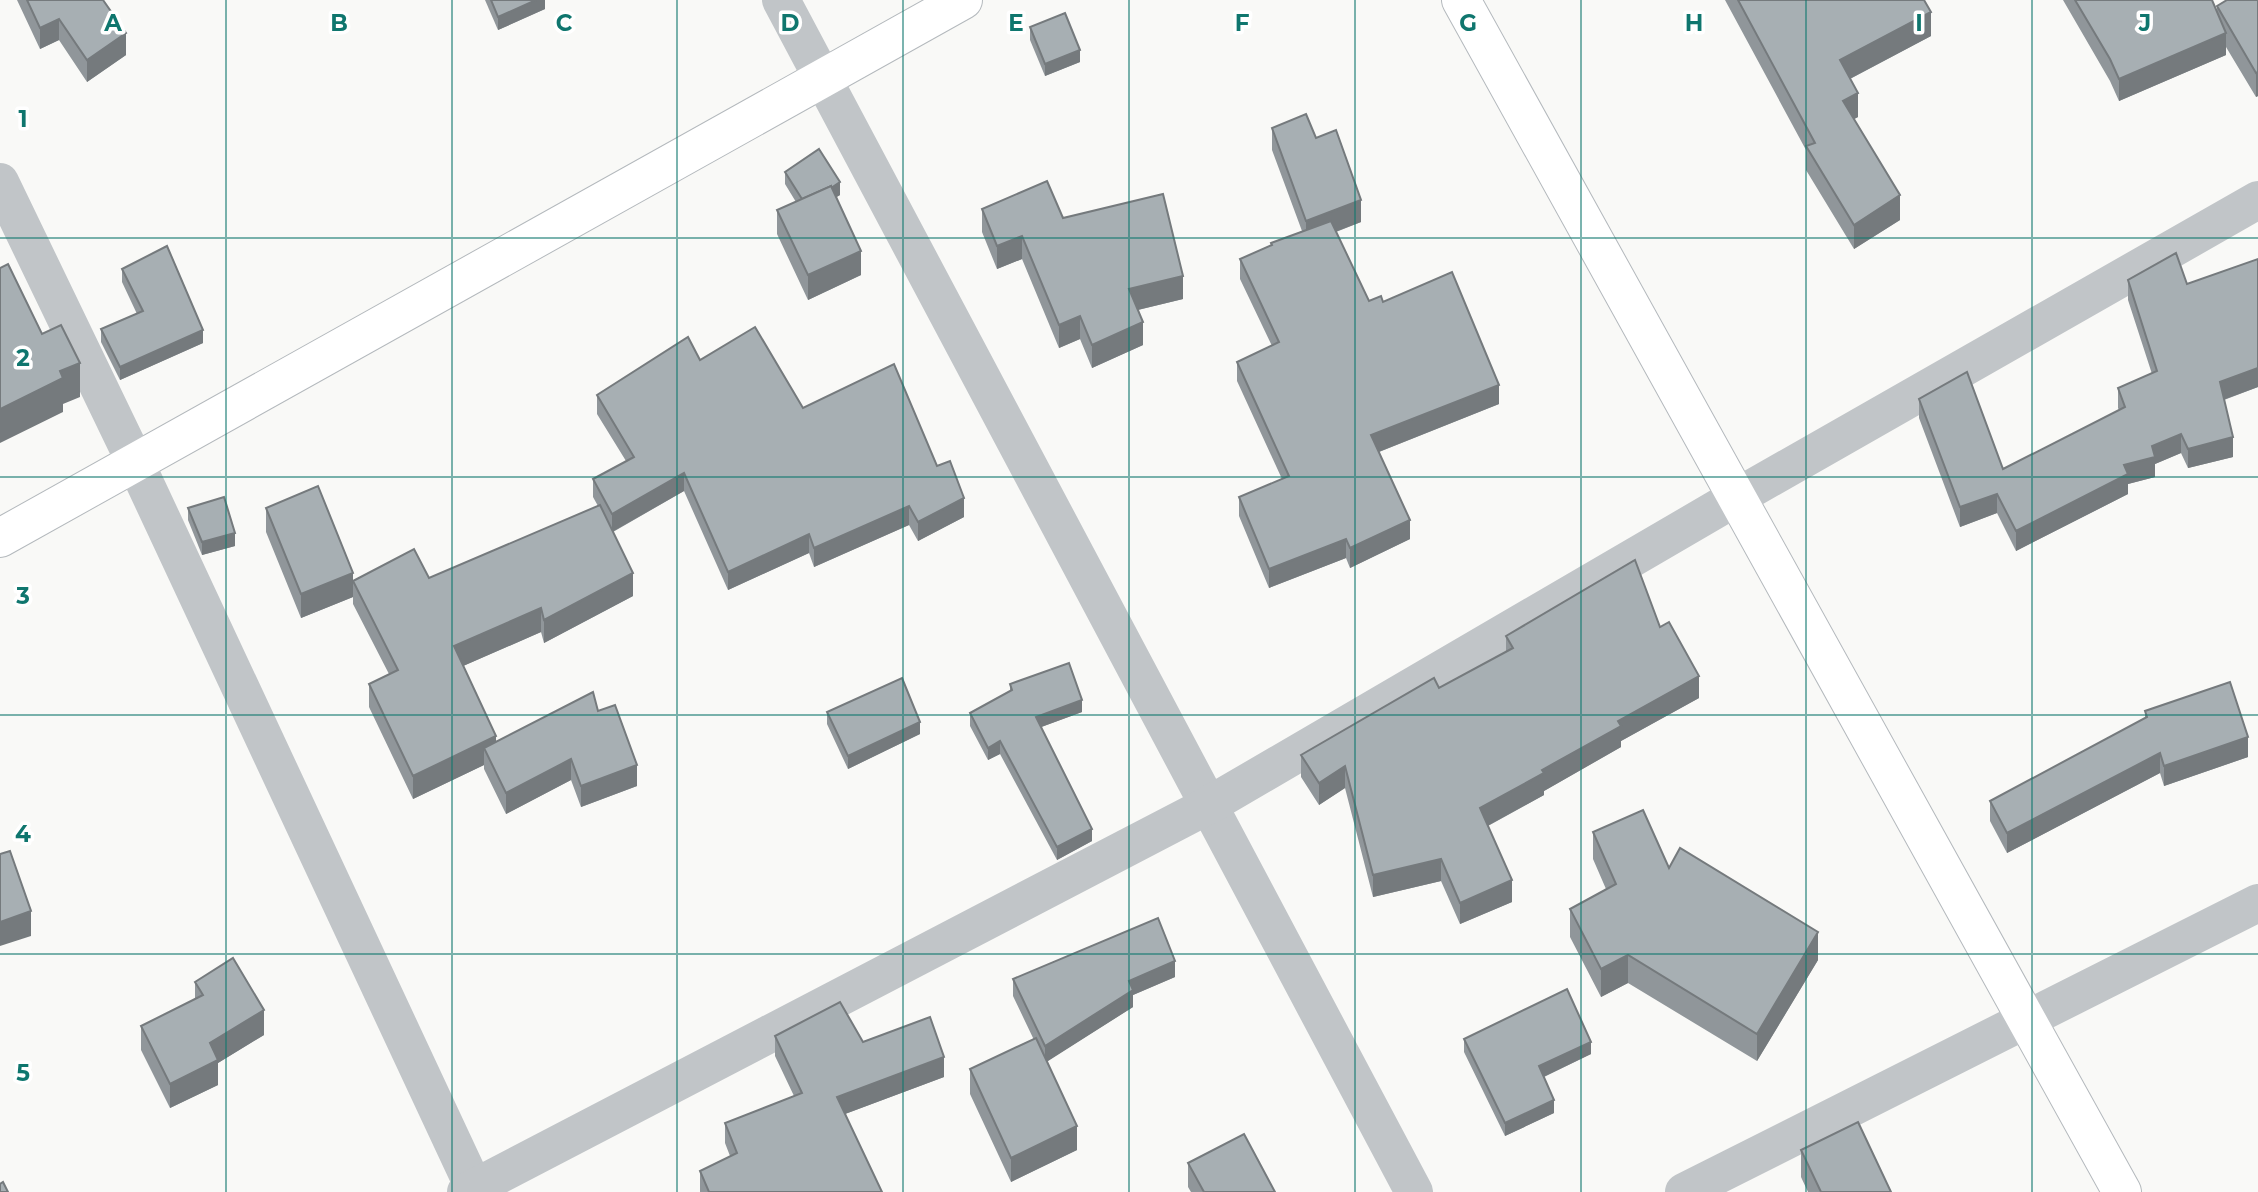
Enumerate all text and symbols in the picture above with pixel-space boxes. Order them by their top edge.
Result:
text: A [103,9,122,37]
text: B [330,9,348,37]
text: C [556,9,573,37]
text: D [781,9,800,37]
text: E [1008,9,1024,37]
text: F [1235,9,1250,37]
text: G [1459,9,1477,37]
text: H [1685,9,1703,37]
text: I [1915,9,1923,37]
text: J [2138,9,2151,37]
text: 1 [18,105,28,133]
text: 2 [16,344,30,372]
text: 3 [15,582,30,610]
text: 4 [15,820,31,848]
text: 5 [16,1059,30,1087]

